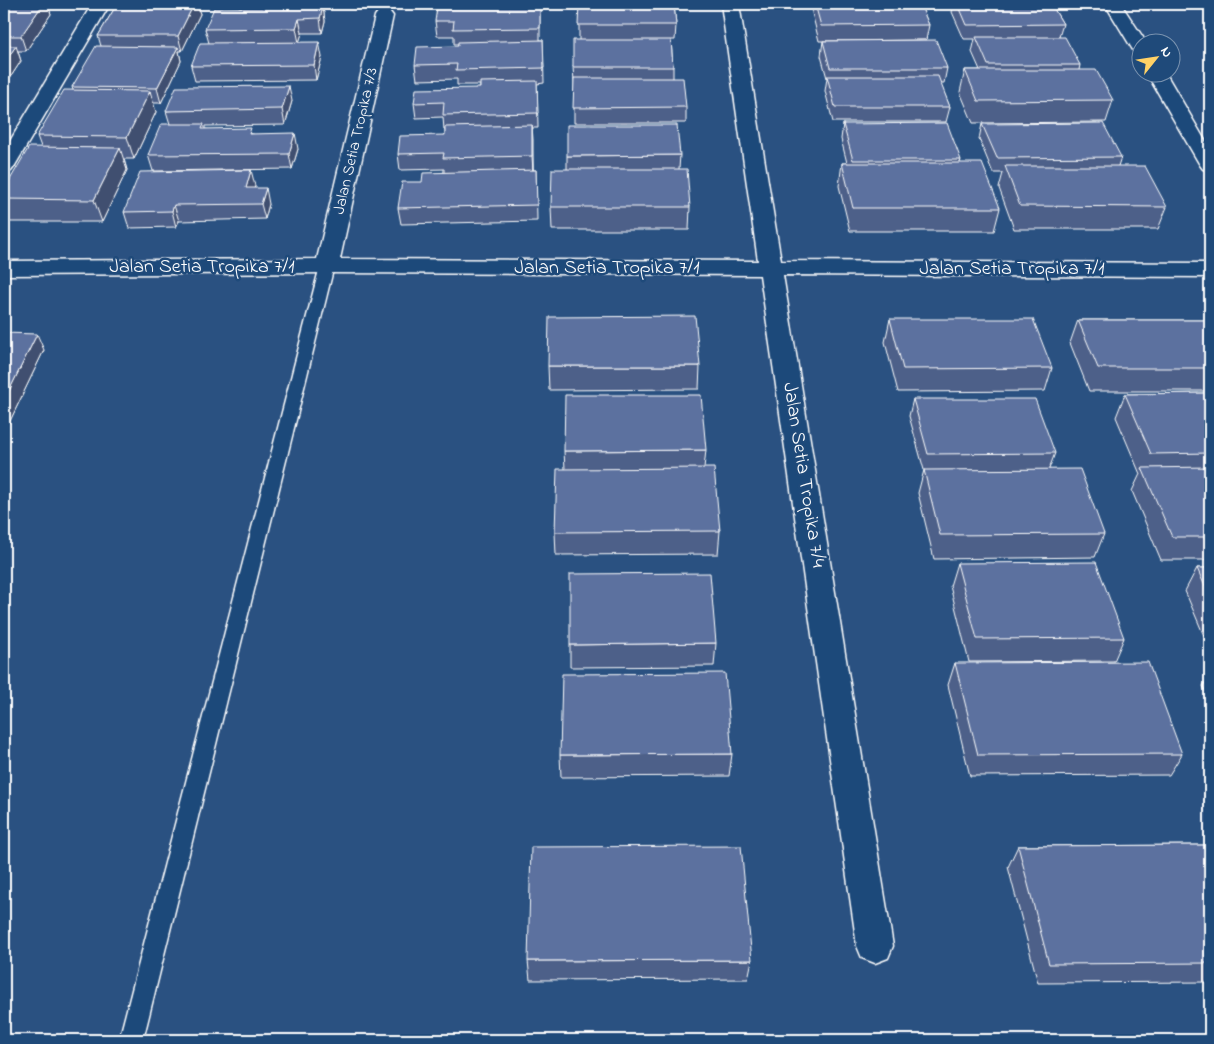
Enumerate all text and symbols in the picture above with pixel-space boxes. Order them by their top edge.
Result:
north arrow [1132,32,1182,82]
text: N [1155,43,1177,62]
street label: Jalan Setia Tropika 7/3 [327,65,385,217]
street label: Jalan Setia Tropika 7/1 [109,253,295,282]
street label: Jalan Setia Tropika 7/1 [514,254,700,283]
street label: Jalan Setia Tropika 7/1 [919,255,1105,284]
street label: Jalan Setia Tropika 7/4 [774,380,832,570]

